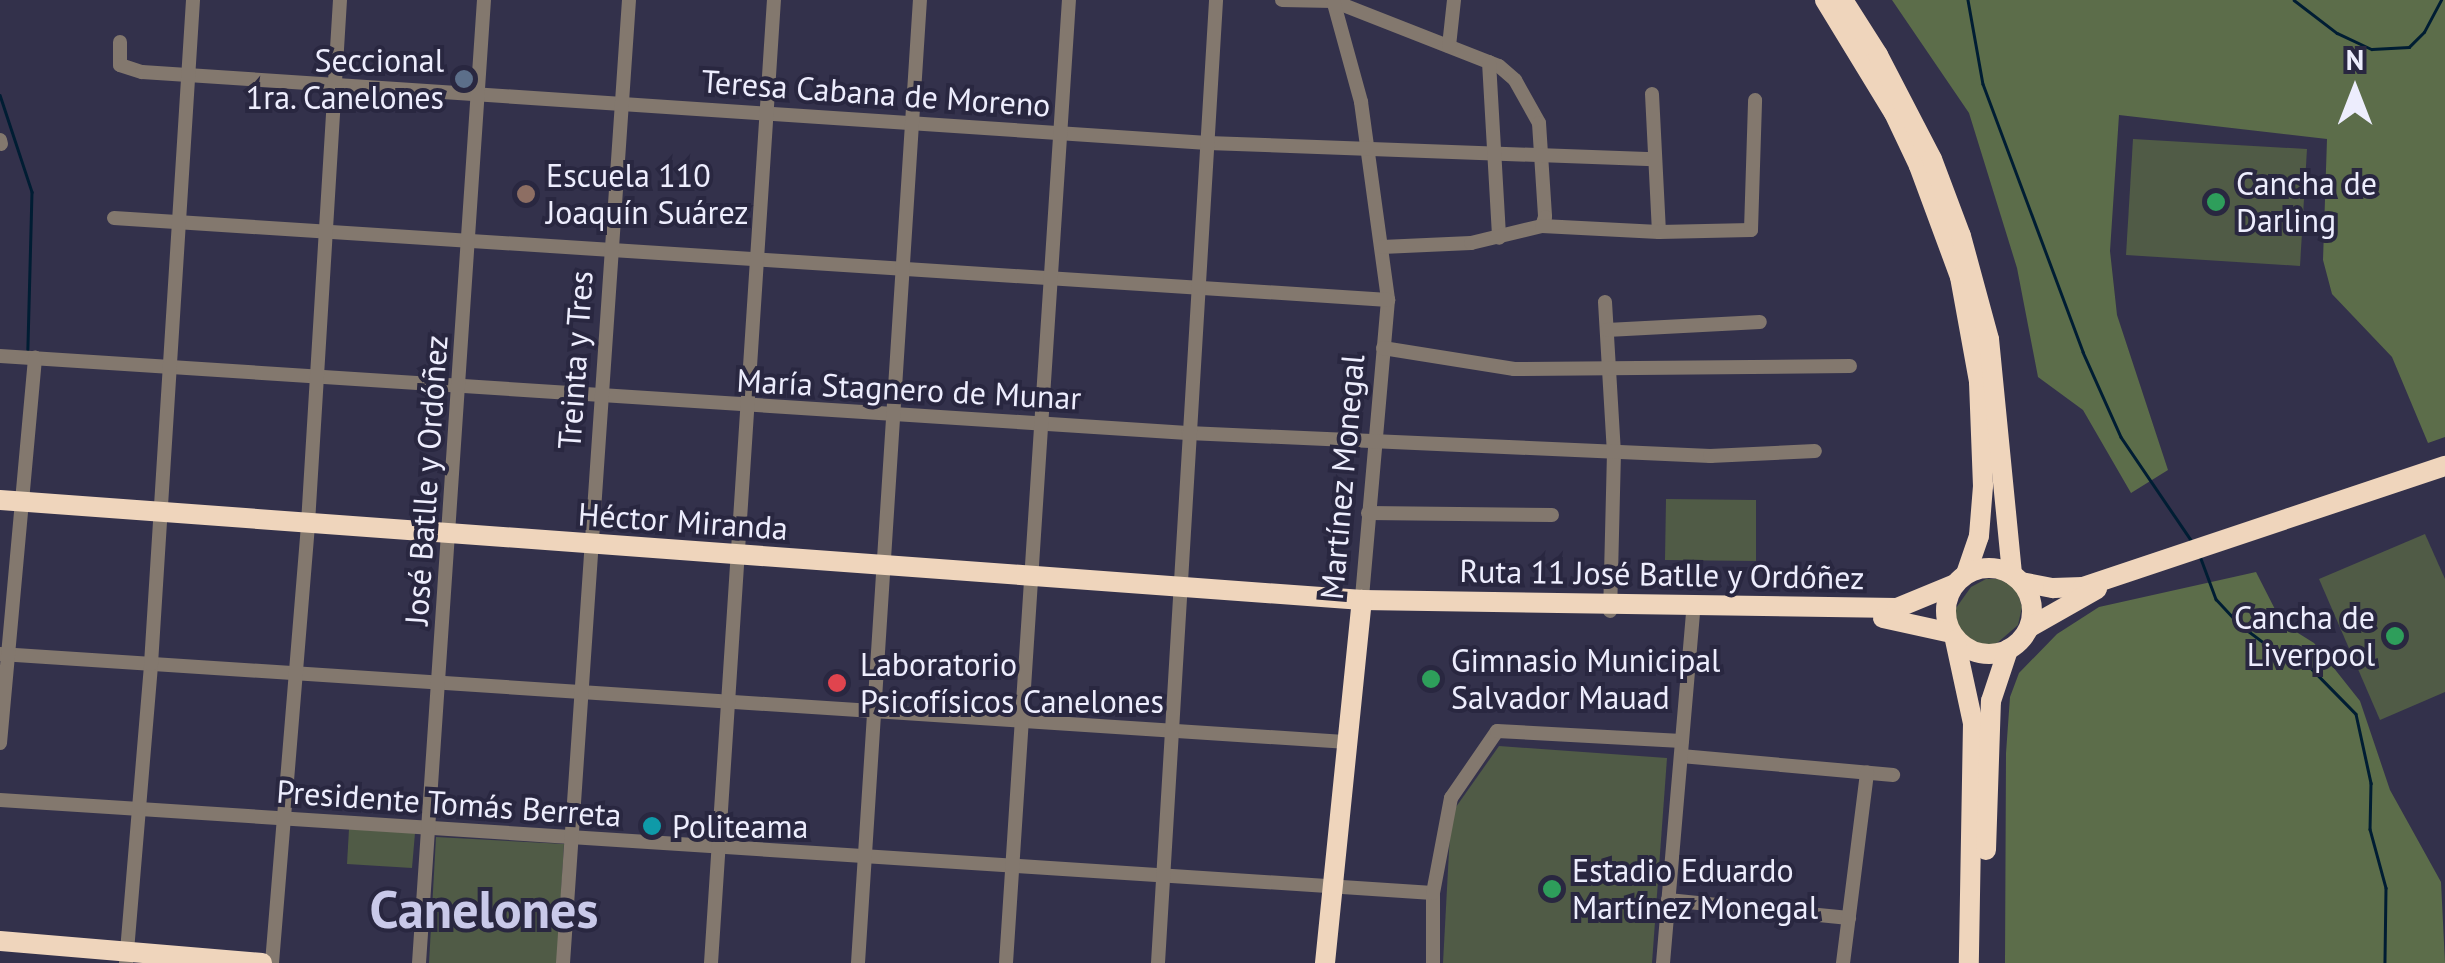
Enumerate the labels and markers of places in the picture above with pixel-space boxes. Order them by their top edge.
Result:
place label: Seccional 1ra. Canelones [243,42,444,117]
marker: Seccional 1ra. Canelones [453,68,475,90]
place label: Escuela 110 Joaquín Suárez [546,157,749,232]
place label: Cancha de Darling [2236,165,2377,240]
marker: Escuela 110 Joaquín Suárez [515,183,537,205]
marker: Cancha de Darling [2205,191,2227,213]
place label: Cancha de Liverpool [2234,599,2375,674]
marker: Cancha de Liverpool [2384,625,2406,647]
place label: Gimnasio Municipal Salvador Mauad [1451,642,1720,717]
place label: Laboratorio Psicofísicos Canelones [860,646,1164,721]
marker: Gimnasio Municipal Salvador Mauad [1420,668,1442,690]
marker: Laboratorio Psicofísicos Canelones [824,670,850,696]
place label: Politeama [672,807,808,845]
marker: Politeama [641,815,663,837]
place label: Estadio Eduardo Martínez Monegal [1572,852,1819,927]
marker: Estadio Eduardo Martínez Monegal [1541,878,1563,900]

